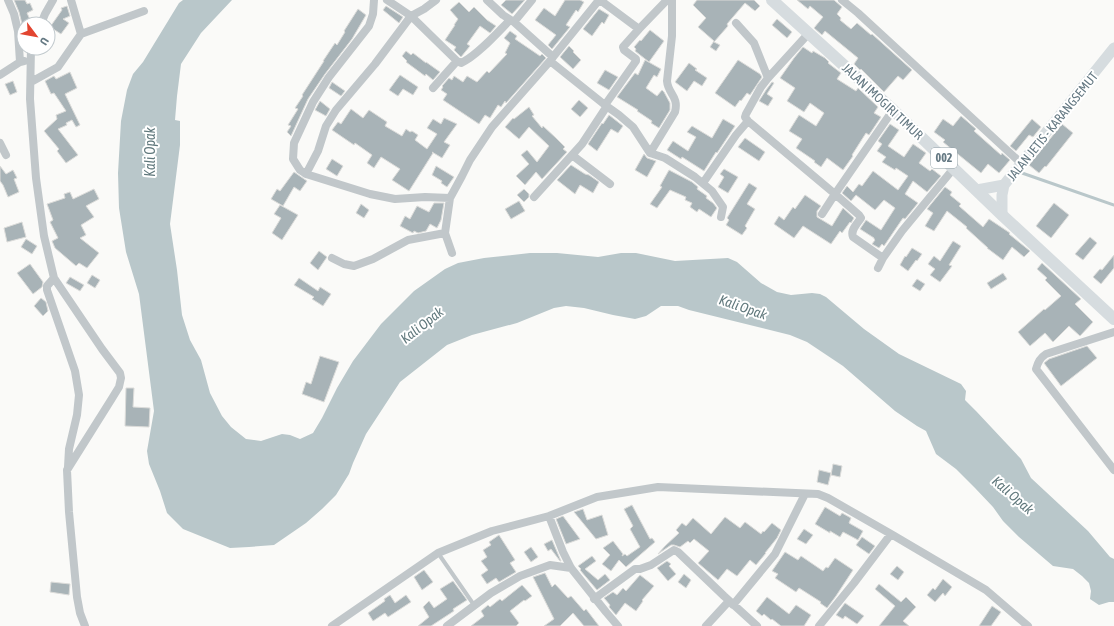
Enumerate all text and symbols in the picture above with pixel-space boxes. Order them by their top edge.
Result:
north arrow [16,16,56,56]
text: U [38,35,51,47]
street label: JALAN IMOGIRI TIMUR [839,60,926,143]
street label: JALAN JETIS - KARANGSEMUT [1004,69,1101,184]
water label: Kali Opak [142,126,158,177]
road number: 002 [931,148,957,168]
water label: Kali Opak [717,291,770,323]
water label: Kali Opak [398,303,447,347]
water label: Kali Opak [989,473,1038,518]

